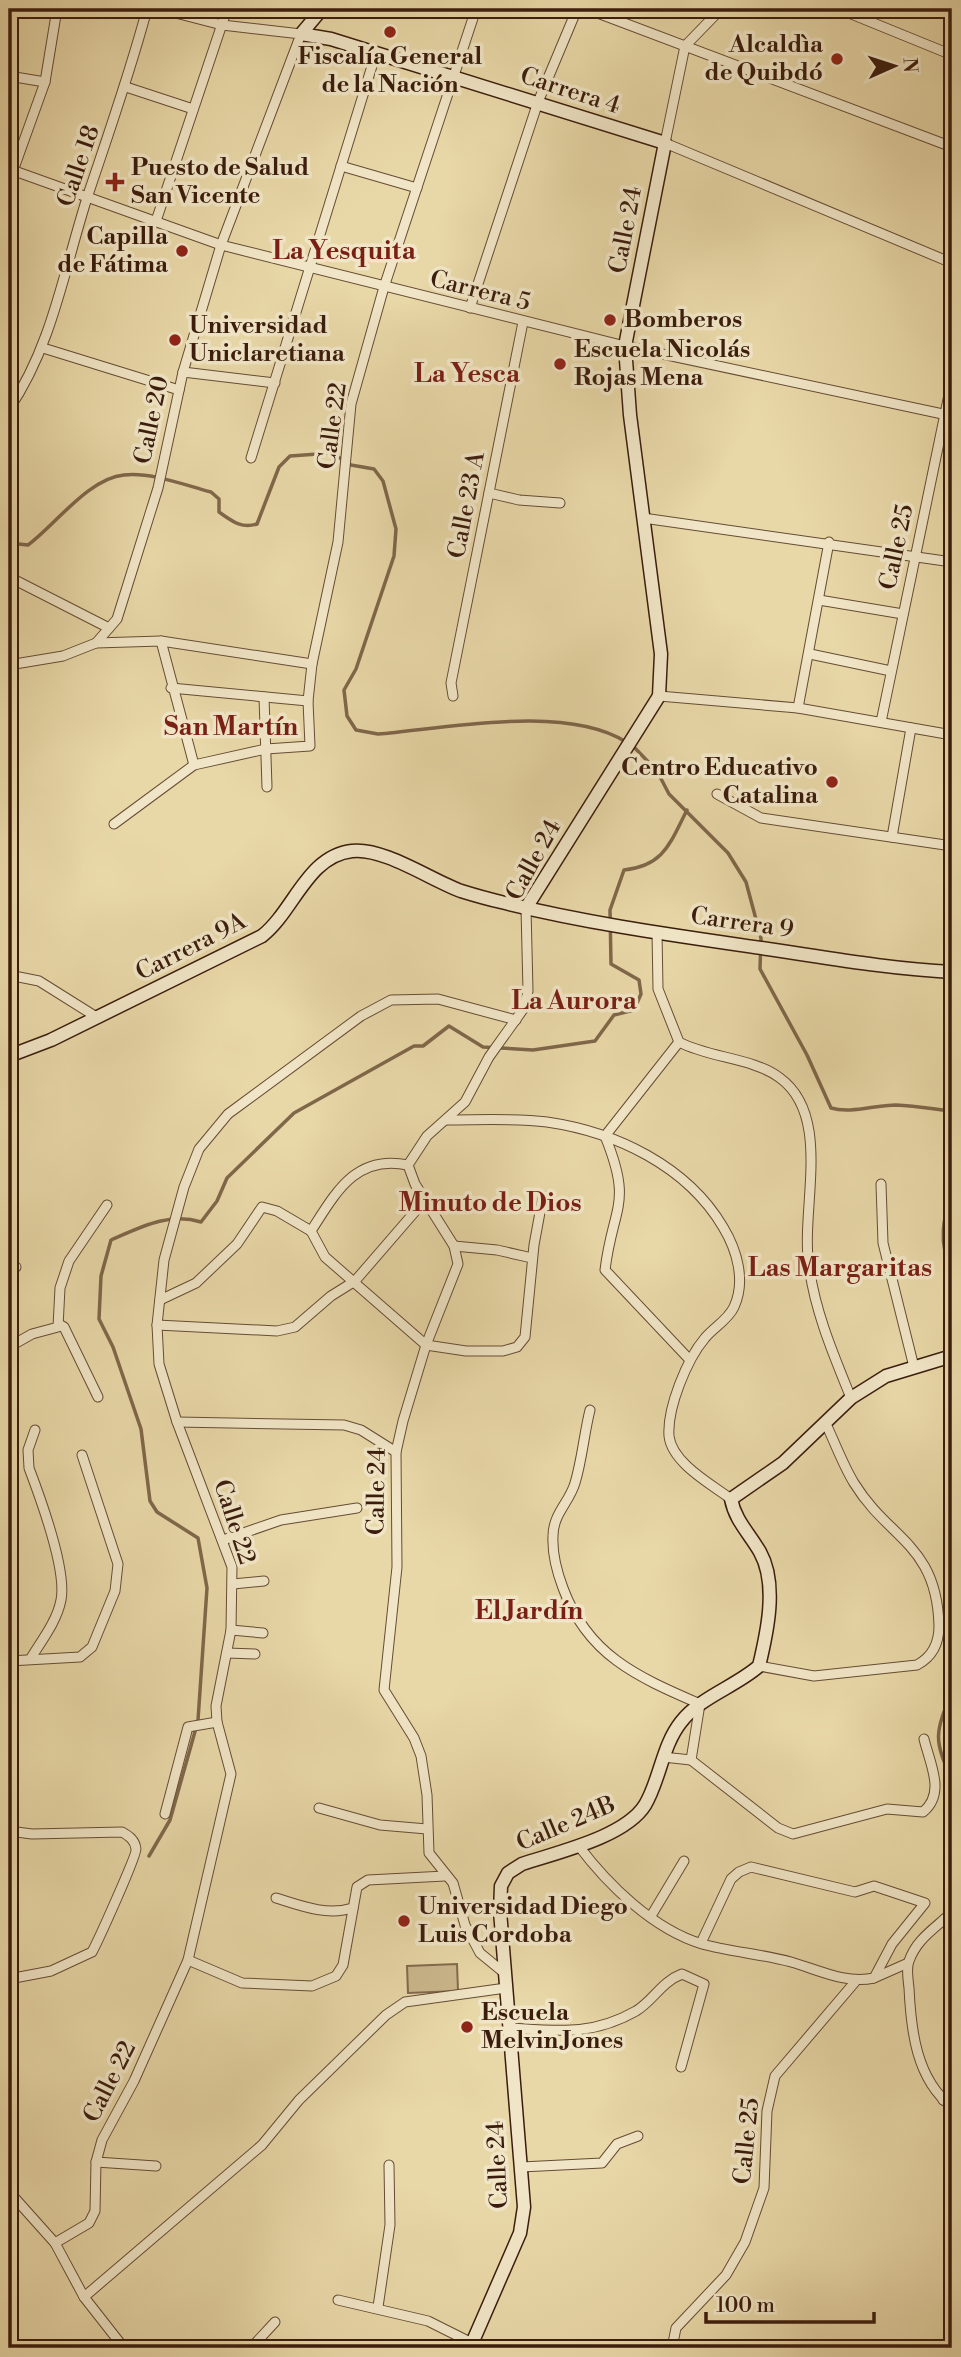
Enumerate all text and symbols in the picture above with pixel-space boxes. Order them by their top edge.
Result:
marker: Fiscalía General de la Nación [382,24,398,40]
place label: Alcaldìa de Quibdó [705,30,824,88]
north arrow [860,32,930,102]
place label: Fiscalía General de la Nación [298,42,482,100]
marker: Alcaldìa de Quibdó [829,51,845,67]
text: N [898,57,922,73]
street label: Carrera 4 [516,61,624,121]
street label: Calle 18 [51,121,107,211]
place label: Puesto de Salud San Vicente [131,153,309,211]
marker: Puesto de Salud San Vicente [105,172,125,192]
street label: Calle 24 [603,184,649,276]
place label: Capilla de Fátima [57,222,169,280]
district label: La Yesquita [272,235,417,267]
marker: Capilla de Fátima [174,243,190,259]
street label: Carrera 5 [427,264,533,318]
place label: Bomberos [624,305,742,335]
place label: Universidad Uniclaretiana [189,311,346,369]
marker: Bomberos [602,312,618,328]
marker: Universidad Uniclaretiana [167,332,183,348]
place label: Escuela Nicolás Rojas Mena [574,335,750,393]
marker: Escuela Nicolás Rojas Mena [552,356,568,372]
district label: La Yesca [414,358,521,390]
street label: Calle 20 [128,373,176,467]
street label: Calle 22 [312,381,354,471]
street label: Calle 23 A [442,448,492,561]
street label: Calle 25 [873,501,921,593]
district label: San Martín [164,711,298,743]
place label: Centro Educativo Catalina [621,753,819,811]
marker: Centro Educativo Catalina [824,774,840,790]
street label: Calle 24 [500,814,568,906]
street label: Carrera 9 [689,901,795,945]
street label: Carrera 9A [131,906,252,988]
district label: La Aurora [511,985,638,1017]
district label: Minuto de Dios [398,1187,582,1219]
district label: Las Margaritas [748,1252,932,1284]
street label: Calle 24 [361,1447,393,1535]
street label: Calle 22 [206,1476,262,1568]
district label: El Jardín [475,1595,583,1627]
street label: Calle 24B [512,1790,620,1858]
place label: Universidad Diego Luis Cordoba [418,1892,628,1950]
marker: Universidad Diego Luis Cordoba [396,1913,412,1929]
place label: Escuela Melvin Jones [481,1998,623,2056]
marker: Escuela Melvin Jones [459,2019,475,2035]
street label: Calle 22 [77,2036,143,2128]
street label: Calle 25 [728,2096,766,2186]
street label: Calle 24 [481,2120,515,2210]
scale bar [706,2280,874,2324]
text: 100 m [716,2293,775,2319]

